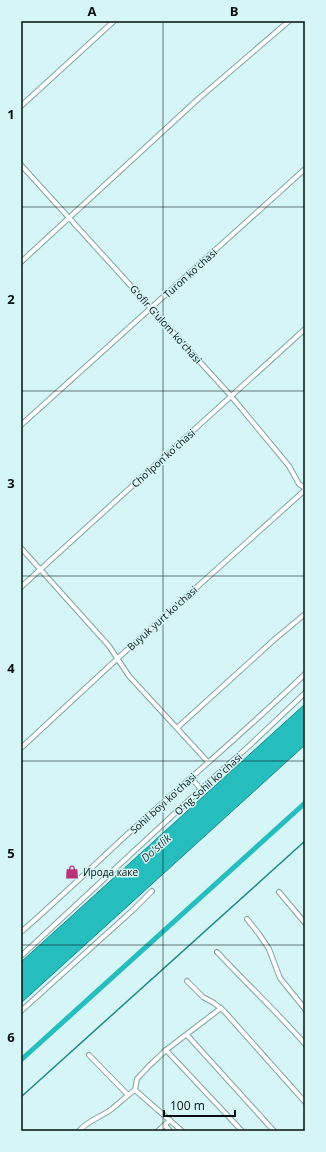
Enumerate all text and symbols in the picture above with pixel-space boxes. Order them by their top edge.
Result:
text: A [88,2,97,20]
text: B [230,2,239,20]
text: 1 [7,105,15,123]
street label: Turon ko'chasi [160,245,220,301]
street label: G'ofir G'ulom ko'chasi [127,282,205,366]
text: 2 [7,290,15,308]
street label: Cho'lpon ko'chasi [128,426,198,490]
text: 3 [7,474,15,492]
street label: Buyuk yurt ko'chasi [124,583,200,653]
text: 4 [7,659,15,677]
street label: O'ng Sohil ko'chasi [171,750,245,818]
street label: Sohil boyi ko'chasi [127,769,199,837]
water label: Do'stlik [138,830,174,865]
text: 5 [7,844,15,862]
shop icon: Ирода каке [64,864,80,880]
place label: Ирода каке [83,865,139,879]
text: 6 [7,1028,15,1046]
scale bar [164,1092,235,1118]
text: 100 m [170,1097,205,1114]

